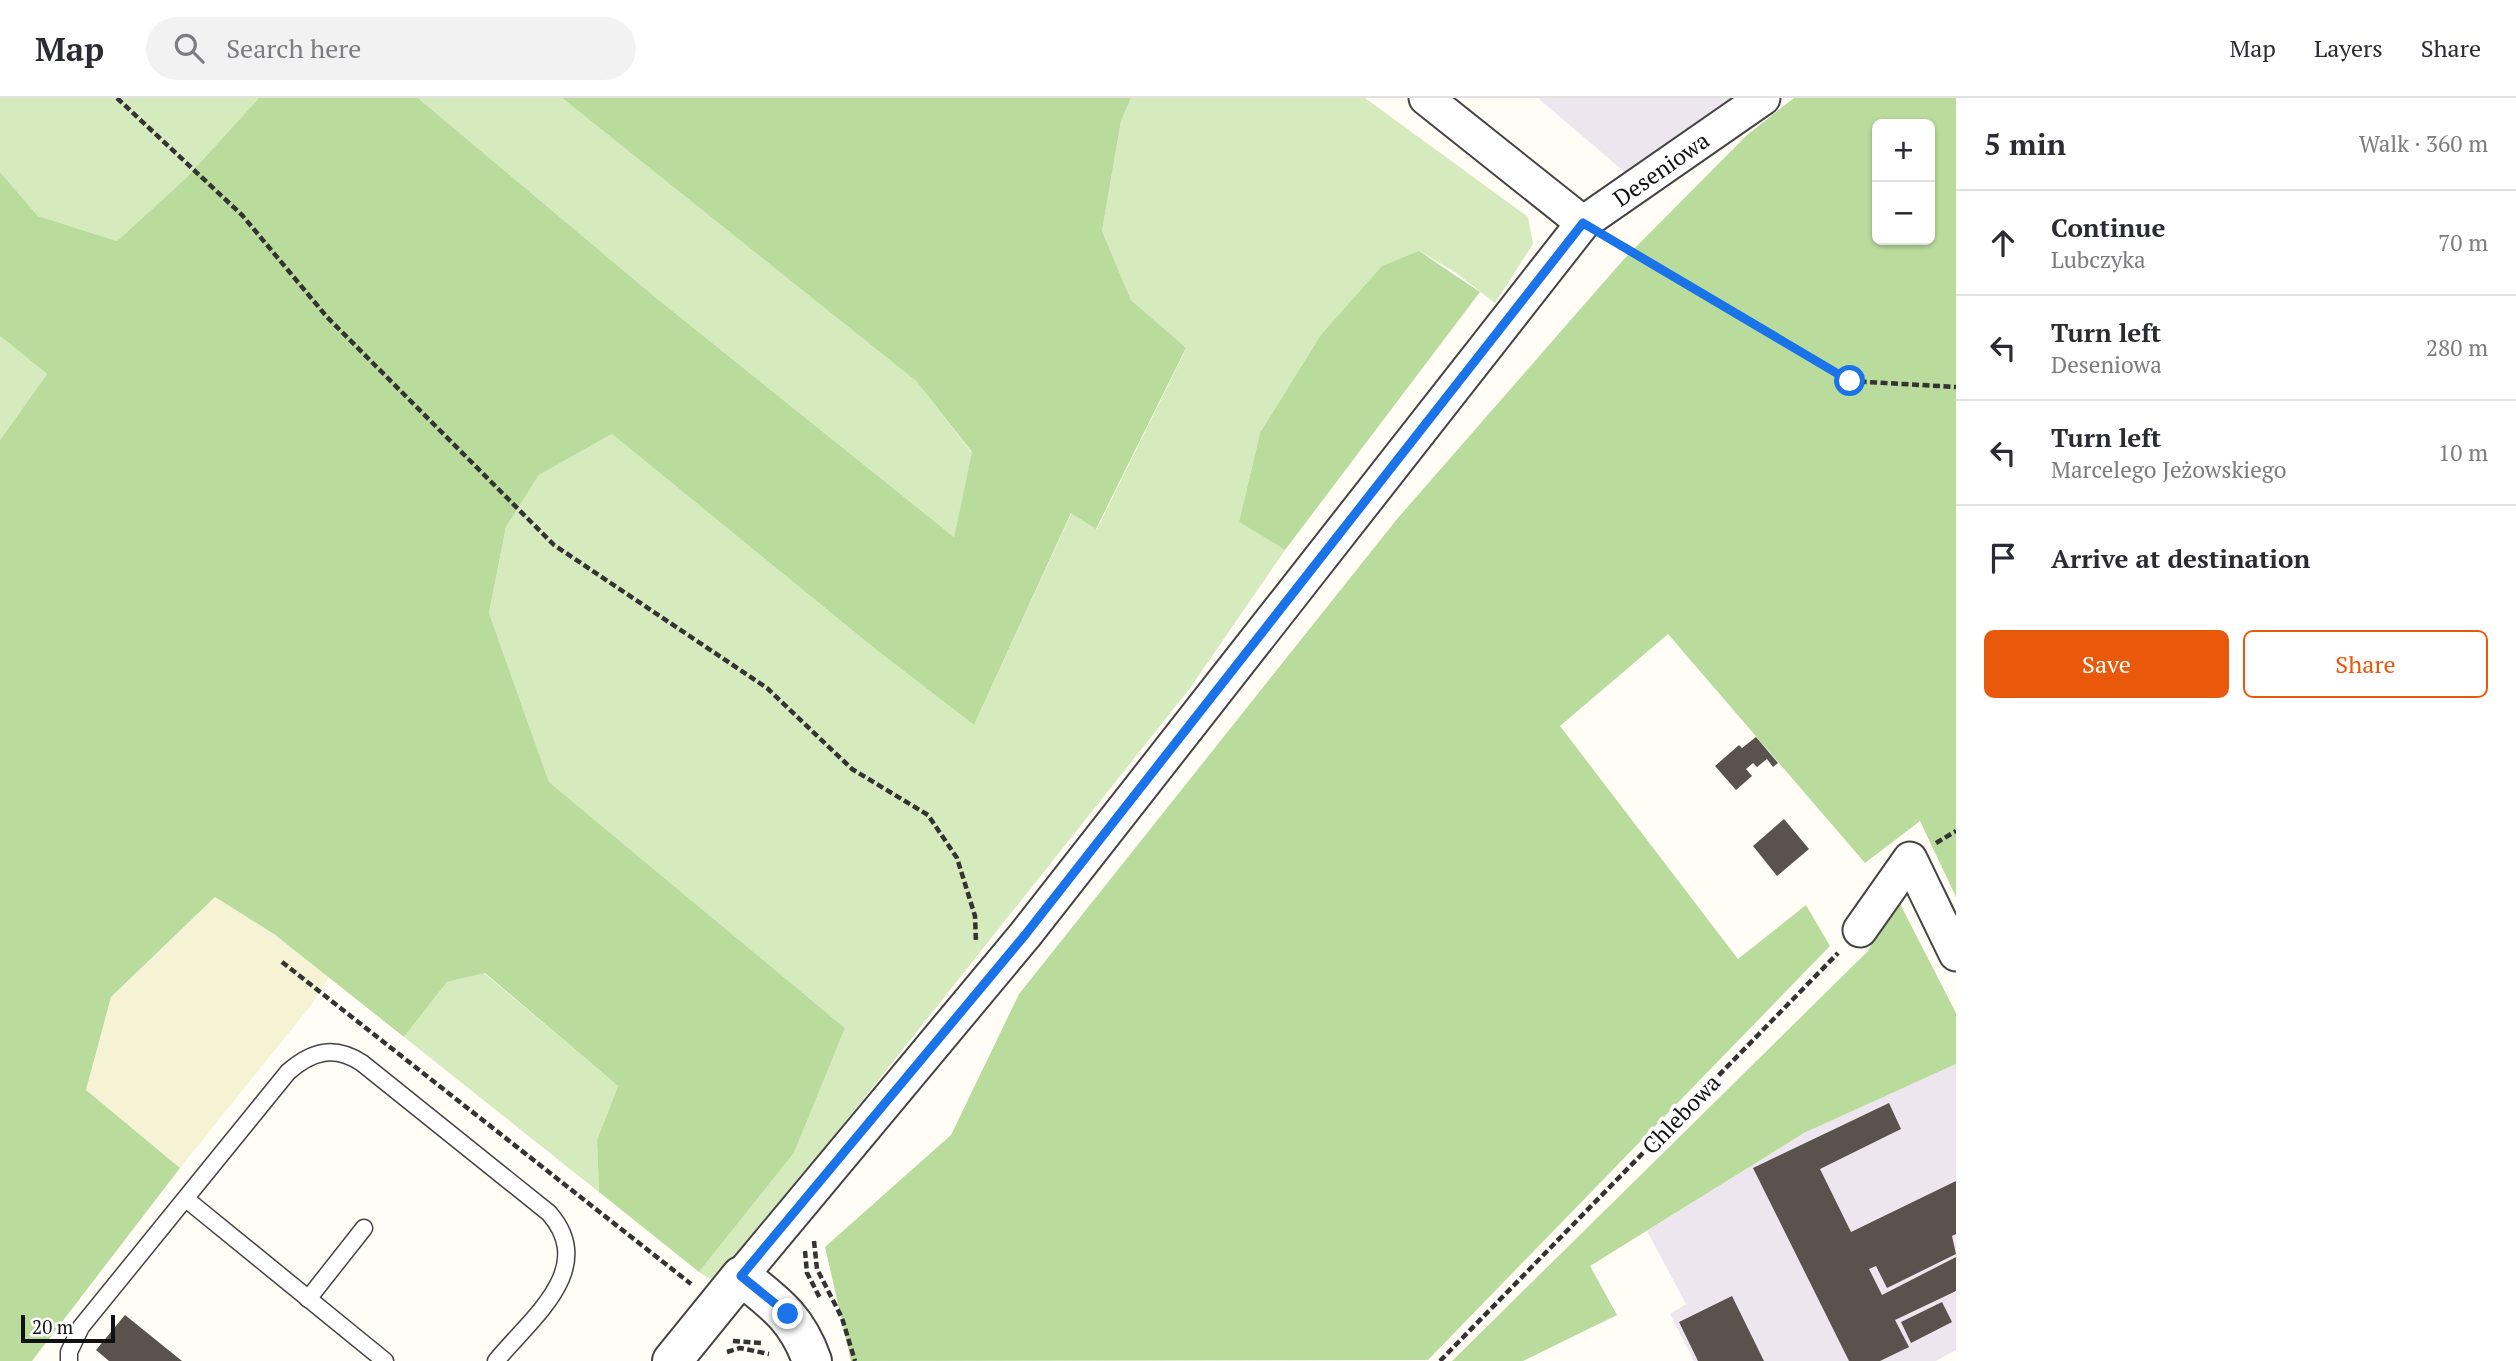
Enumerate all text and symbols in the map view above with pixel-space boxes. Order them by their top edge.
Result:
search box [146,17,636,80]
text: Map [35,27,104,70]
icon: search [170,29,208,67]
text: Search here [226,31,361,65]
text: Map [2229,32,2276,64]
text: Layers [2314,32,2383,64]
text: Share [2421,32,2481,64]
map controls [1872,119,1935,245]
button: + [1872,119,1935,182]
street label: Deseniowa [1607,124,1716,213]
text: 5 min [1984,124,2066,164]
text: Walk · 360 m [2359,128,2488,159]
button: − [1872,182,1935,245]
text: Continue [2051,210,2165,244]
icon: ahead [1984,224,2022,262]
text: 70 m [2438,227,2488,258]
text: Lubczyka [2051,244,2146,275]
text: Turn left [2051,315,2161,349]
icon: left [1984,329,2022,367]
text: 280 m [2426,332,2488,363]
text: Deseniowa [2051,349,2162,380]
route start [1834,365,1865,396]
text: Turn left [2051,420,2161,454]
icon: left [1984,434,2022,472]
text: 10 m [2438,437,2488,468]
text: Marcelego Jeżowskiego [2051,454,2287,485]
icon: arrive [1984,539,2022,577]
text: Arrive at destination [2051,541,2310,575]
button: Save [1984,630,2229,698]
button: Share [2243,630,2488,698]
street label: Chlebowa [1635,1067,1727,1161]
route end [772,1298,803,1329]
scale bar [21,1312,116,1344]
text: 20 m [32,1314,73,1339]

